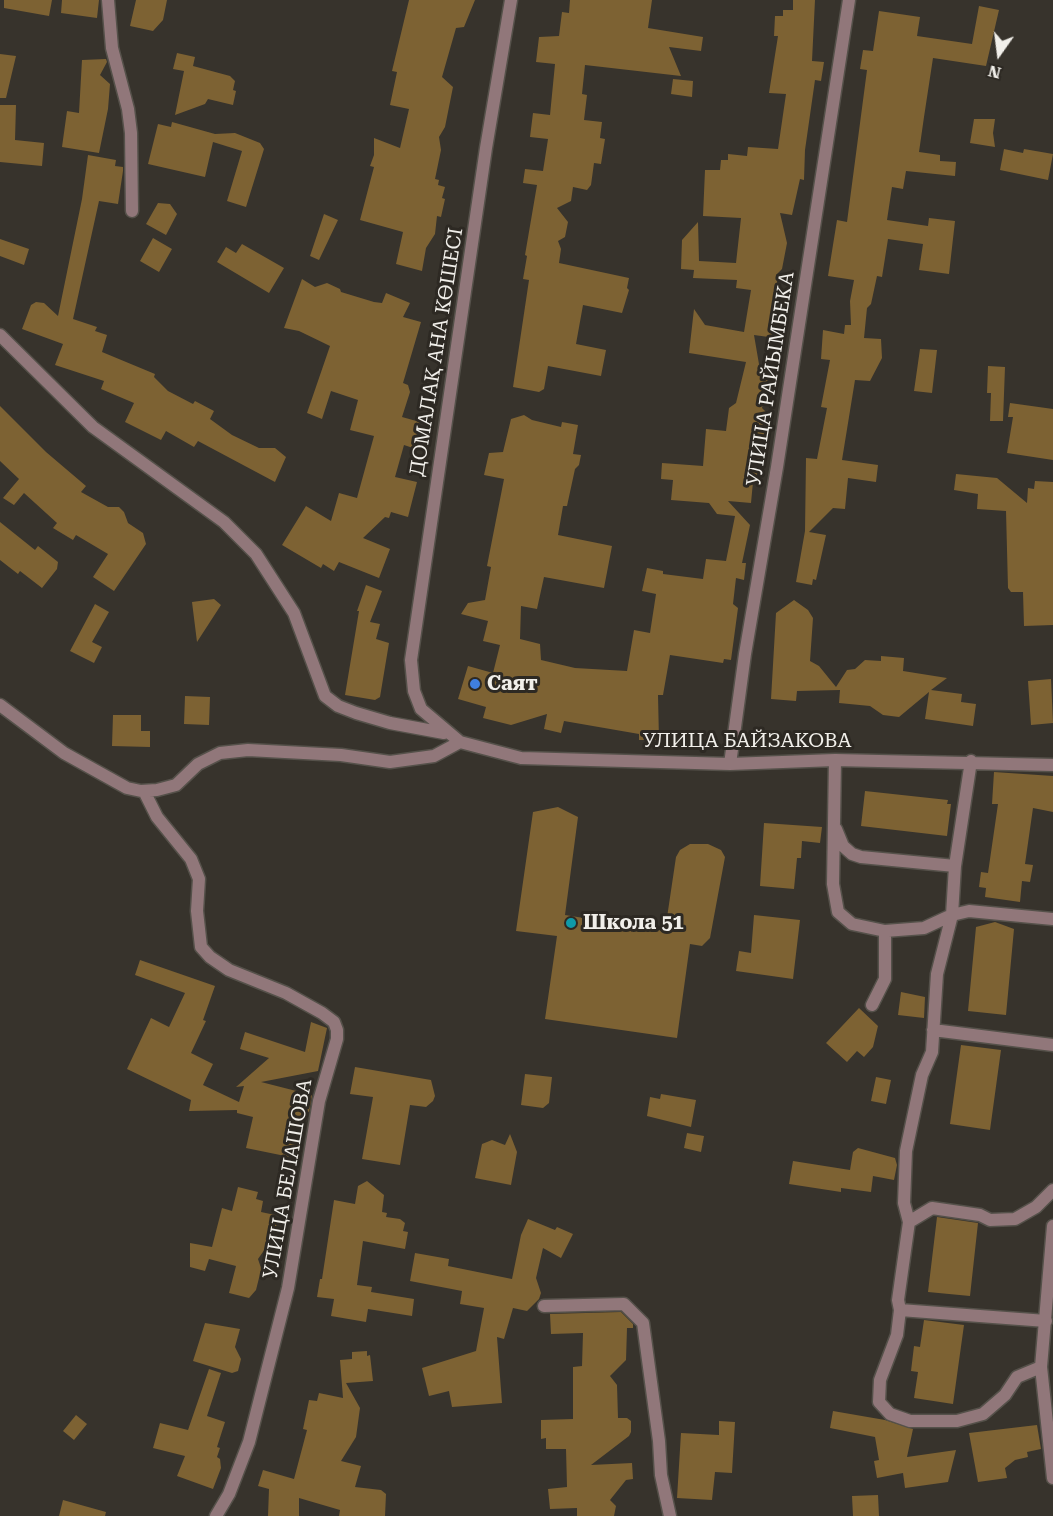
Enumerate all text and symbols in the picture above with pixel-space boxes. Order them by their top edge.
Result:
north arrow [969,24,1029,84]
text: N [986,61,1003,83]
street label: ДОМАЛАҚ АНА КӨШЕСІ [406,226,468,478]
street label: УЛИЦА РАЙЫМБЕКА [742,270,800,488]
place label: Саят [487,672,537,696]
marker: Саят [468,677,482,691]
street label: УЛИЦА БАЙЗАКОВА [643,729,851,753]
place label: Школа 51 [583,911,684,935]
marker: Школа 51 [564,916,578,930]
street label: УЛИЦА БЕЛАШОВА [259,1077,317,1281]

